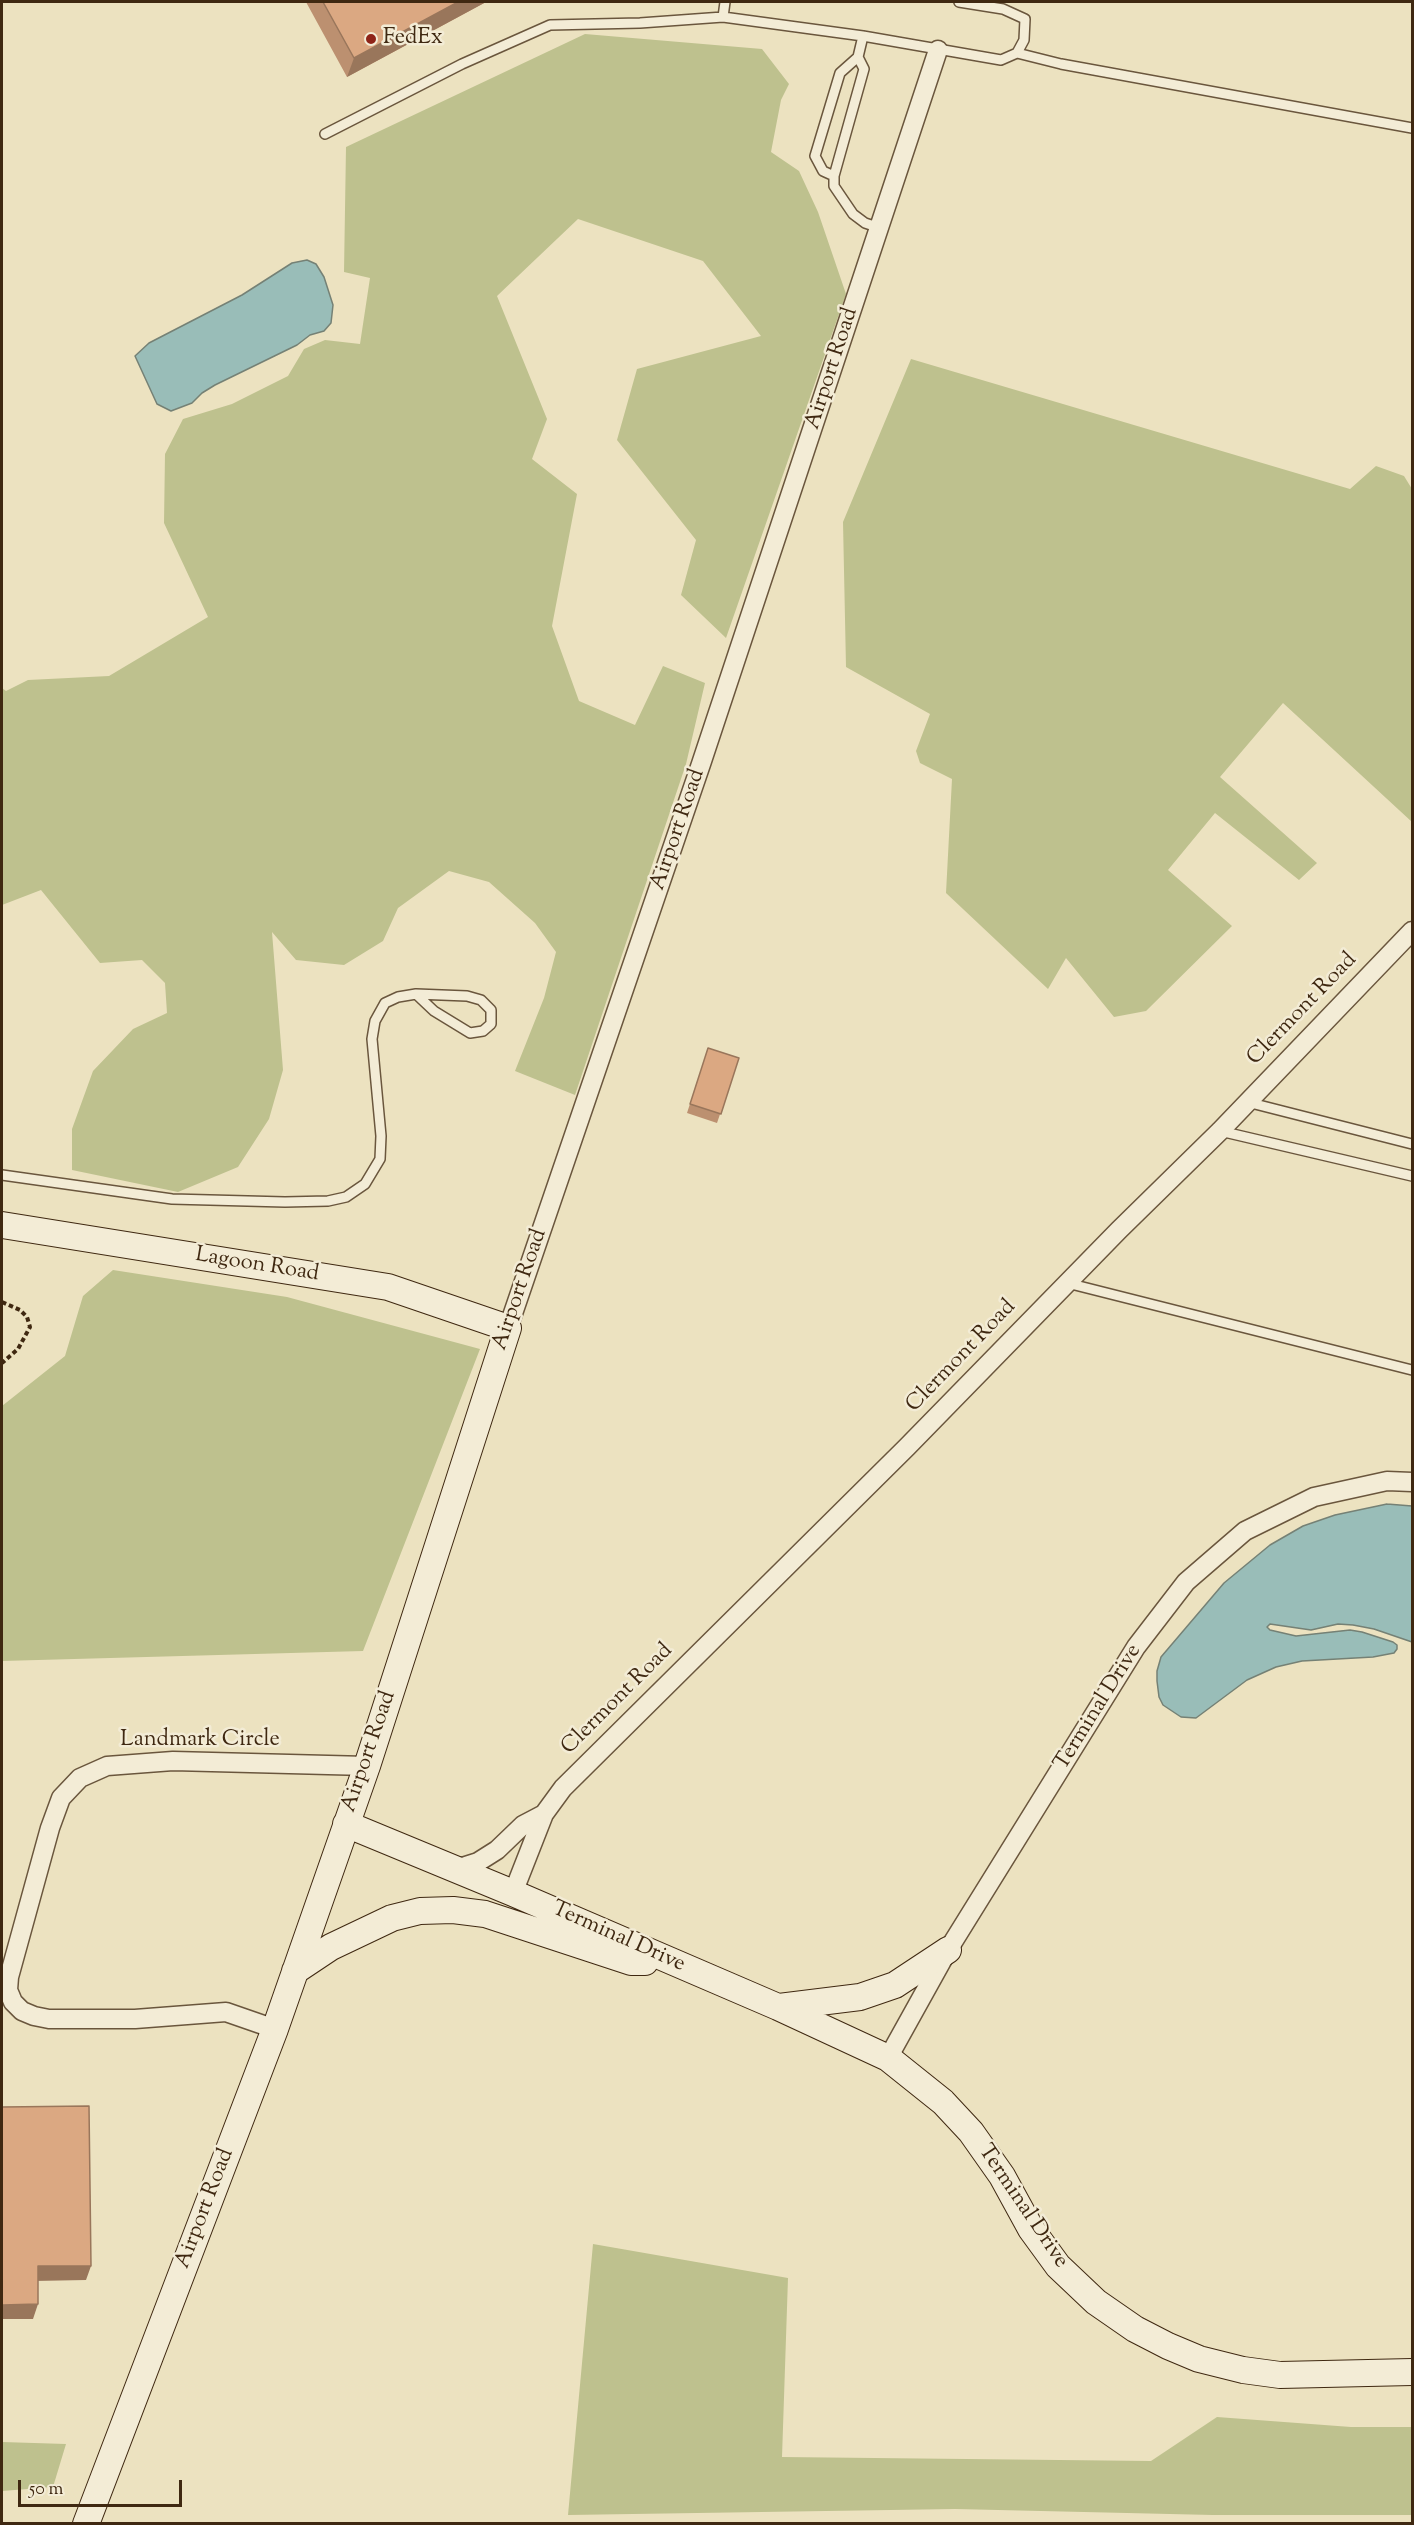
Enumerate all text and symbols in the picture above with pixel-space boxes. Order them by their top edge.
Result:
place label: FedEx [383,26,443,52]
marker: FedEx [364,32,378,46]
street label: Airport Road [801,305,865,433]
street label: Airport Road [646,766,712,894]
street label: Clermont Road [1243,948,1363,1072]
street label: Airport Road [488,1226,554,1354]
street label: Lagoon Road [193,1243,321,1289]
street label: Clermont Road [902,1295,1022,1419]
street label: Clermont Road [557,1639,679,1761]
street label: Terminal Drive [1050,1640,1148,1776]
street label: Airport Road [337,1688,403,1816]
street label: Landmark Circle [120,1728,280,1754]
street label: Terminal Drive [547,1897,689,1979]
street label: Terminal Drive [971,2140,1073,2274]
street label: Airport Road [171,2145,241,2273]
scale bar [21,2468,184,2506]
text: 50 m [29,2477,63,2503]

